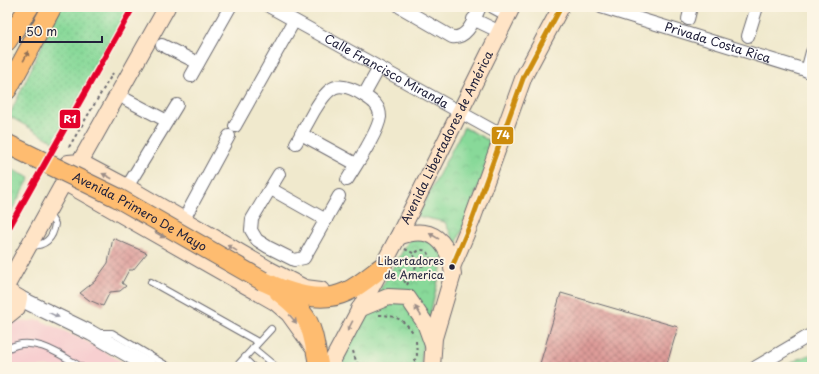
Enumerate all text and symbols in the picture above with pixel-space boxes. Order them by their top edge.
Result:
street label: Privada Costa Rica [663,17,774,67]
scale bar [20,18,102,44]
text: 50 m [26,22,57,40]
street label: Calle Francisco Miranda [321,29,453,113]
street label: Avenida Libertadores de América [396,47,497,227]
one-way arrow [22,50,29,62]
line badge: R1 [59,109,81,129]
text: R1 [64,110,76,127]
line badge: 74 [491,126,514,145]
text: 74 [496,126,510,143]
street label: Avenida Primero De Mayo [70,167,211,255]
one-way arrow [101,173,112,180]
one-way arrow [154,231,166,238]
one-way arrow [428,233,439,240]
one-way arrow [226,244,238,251]
place label: Libertadores de America [378,252,445,283]
marker: Libertadores de America [447,262,457,272]
one-way arrow [414,306,422,316]
one-way arrow [49,312,60,318]
one-way arrow [288,313,297,324]
one-way arrow [346,321,353,332]

